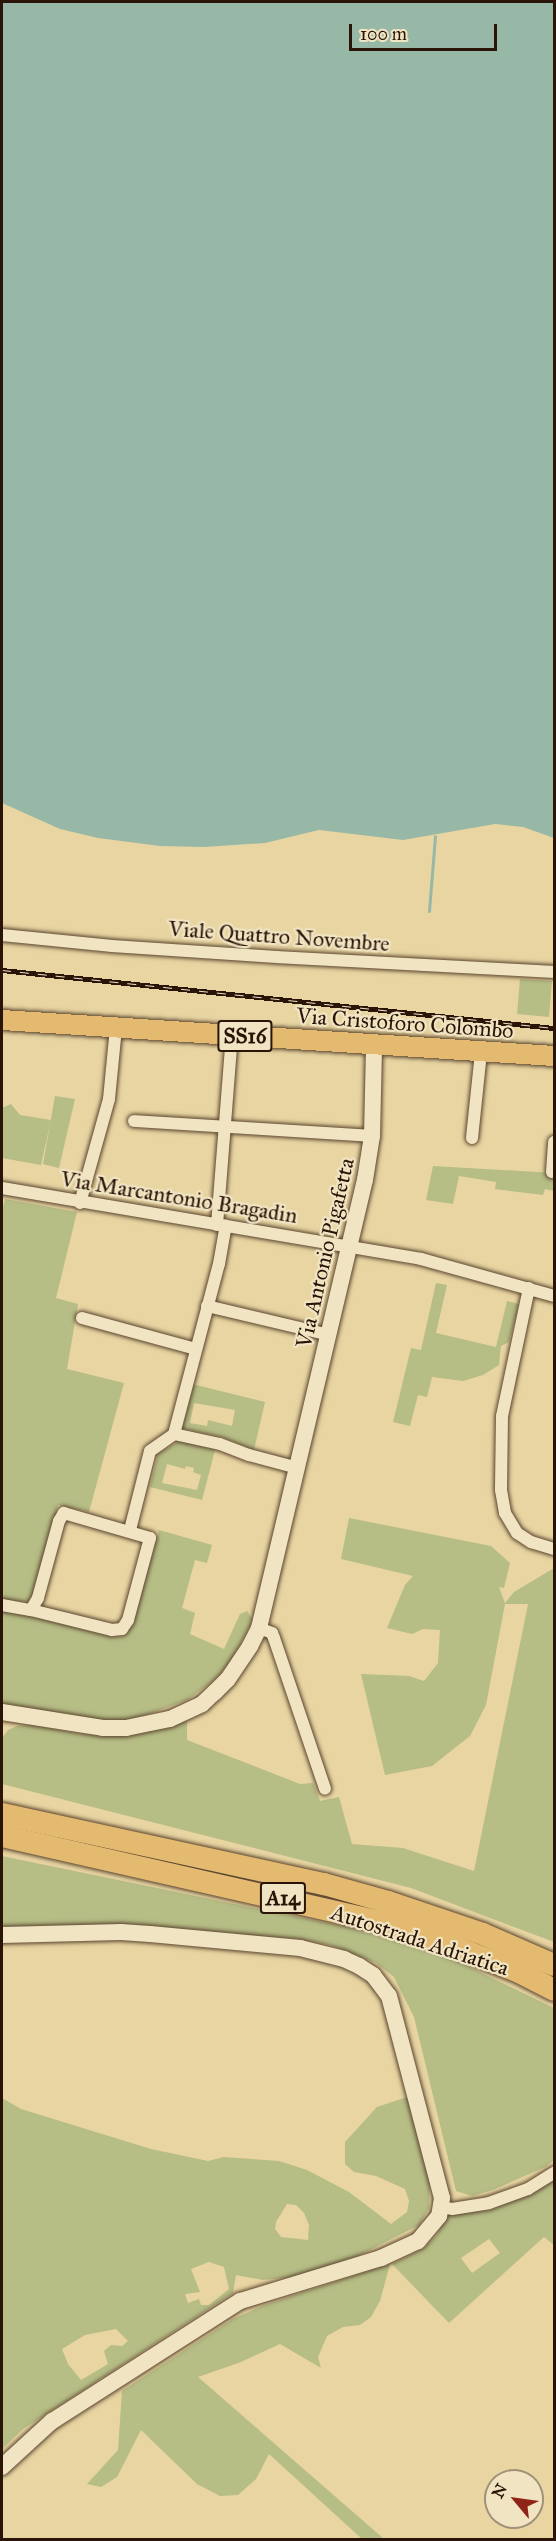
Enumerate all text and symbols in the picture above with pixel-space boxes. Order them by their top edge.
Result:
scale bar [352,12,500,50]
text: 100 m [360,23,407,45]
street label: Viale Quattro Novembre [167,915,391,957]
street label: Via Cristoforo Colombo [295,1002,515,1044]
road number: SS16 [216,1018,274,1054]
street label: Via Antonio Pigafetta [290,1155,360,1351]
street label: Via Marcantonio Bragadin [59,1165,299,1229]
road number: A14 [259,1880,307,1916]
street label: Autostrada Adriatica [328,1899,512,1981]
north arrow [484,2469,544,2529]
text: N [488,2480,511,2502]

